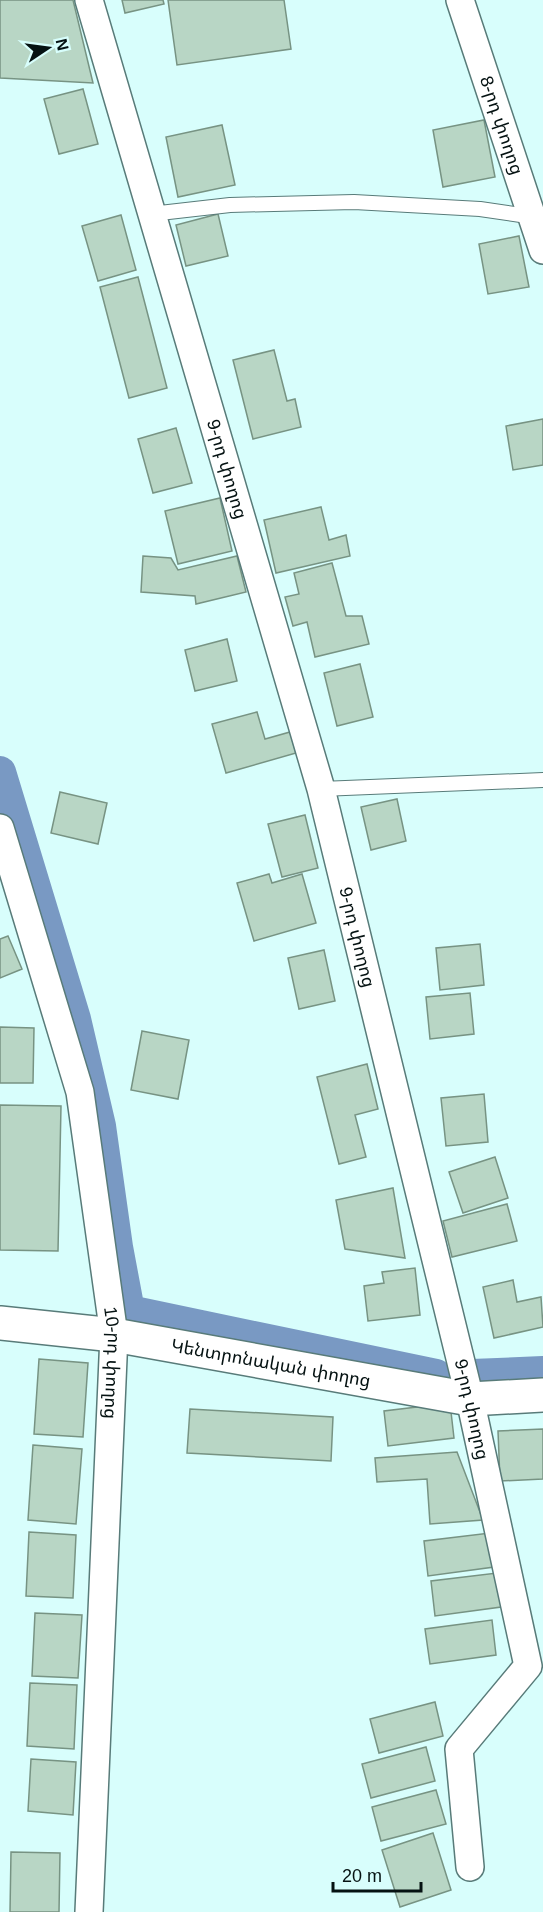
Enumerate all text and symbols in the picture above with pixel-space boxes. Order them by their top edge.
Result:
north arrow [18,18,78,78]
text: N [53,37,72,52]
street label: 8-րդ փողոց [476,73,527,177]
street label: 9-րդ փողոց [203,417,251,521]
street label: 9-րդ փողոց [335,885,379,990]
street label: 10-րդ փողոց [100,1305,124,1420]
street label: Կենտրոնական փողոց [169,1335,372,1391]
street label: 9-րդ փողոց [451,1357,493,1462]
scale bar [333,1855,422,1893]
text: 20 m [342,1866,382,1886]

